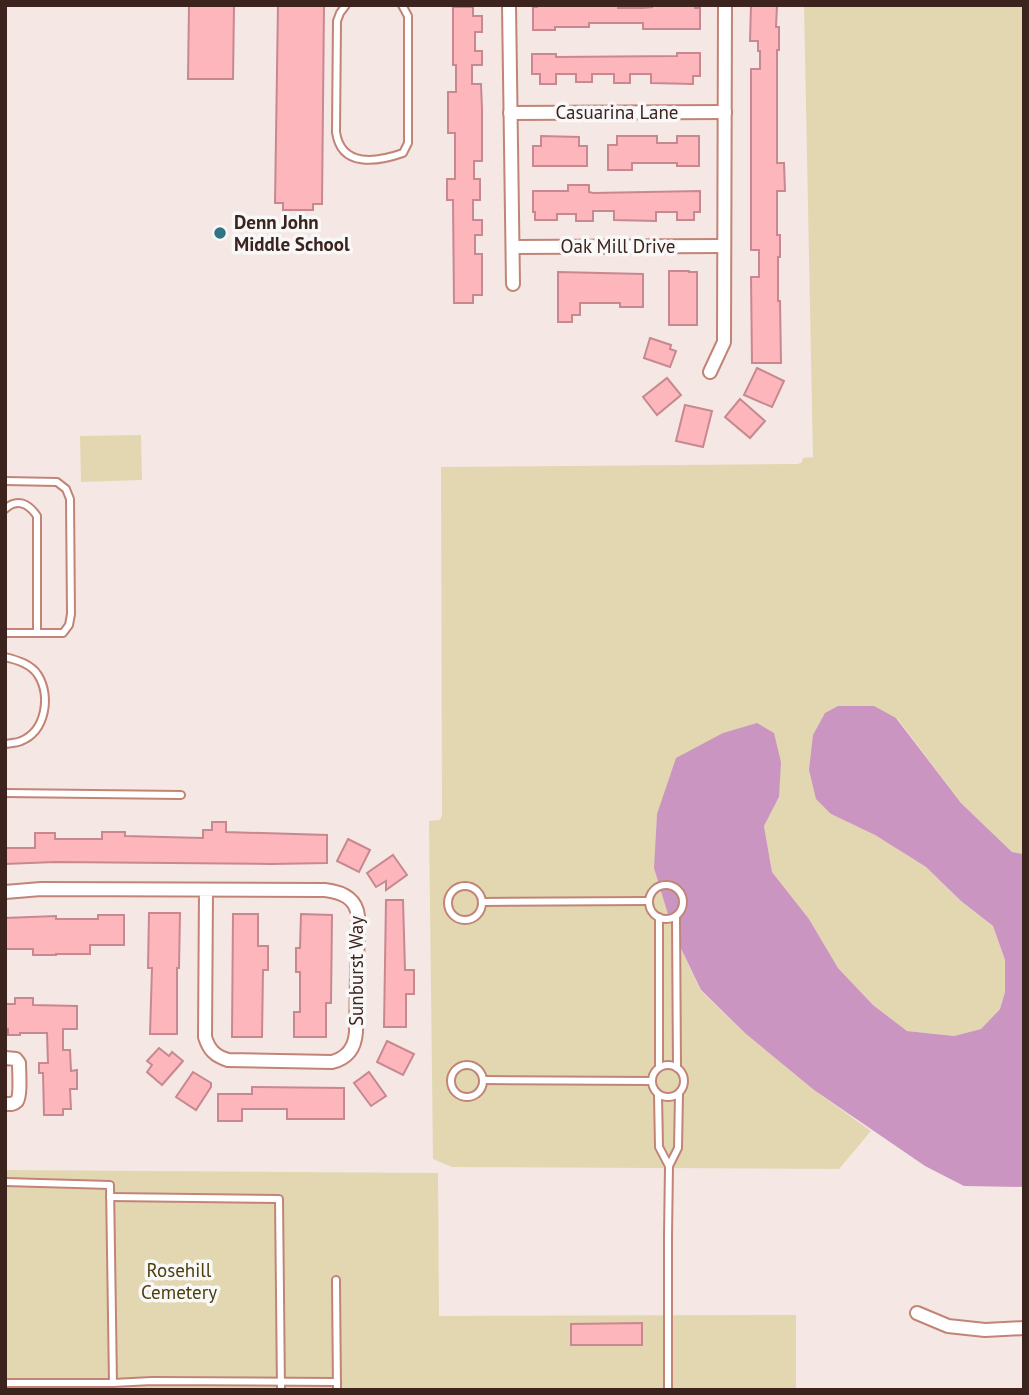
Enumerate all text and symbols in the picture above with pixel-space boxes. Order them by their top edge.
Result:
street label: Casuarina Lane [556,100,678,124]
place label: Denn John Middle School [234,210,350,256]
marker: Denn John Middle School [212,225,228,241]
street label: Oak Mill Drive [561,234,675,258]
street label: Sunburst Way [344,916,368,1026]
park label: Rosehill Cemetery [141,1258,217,1304]

